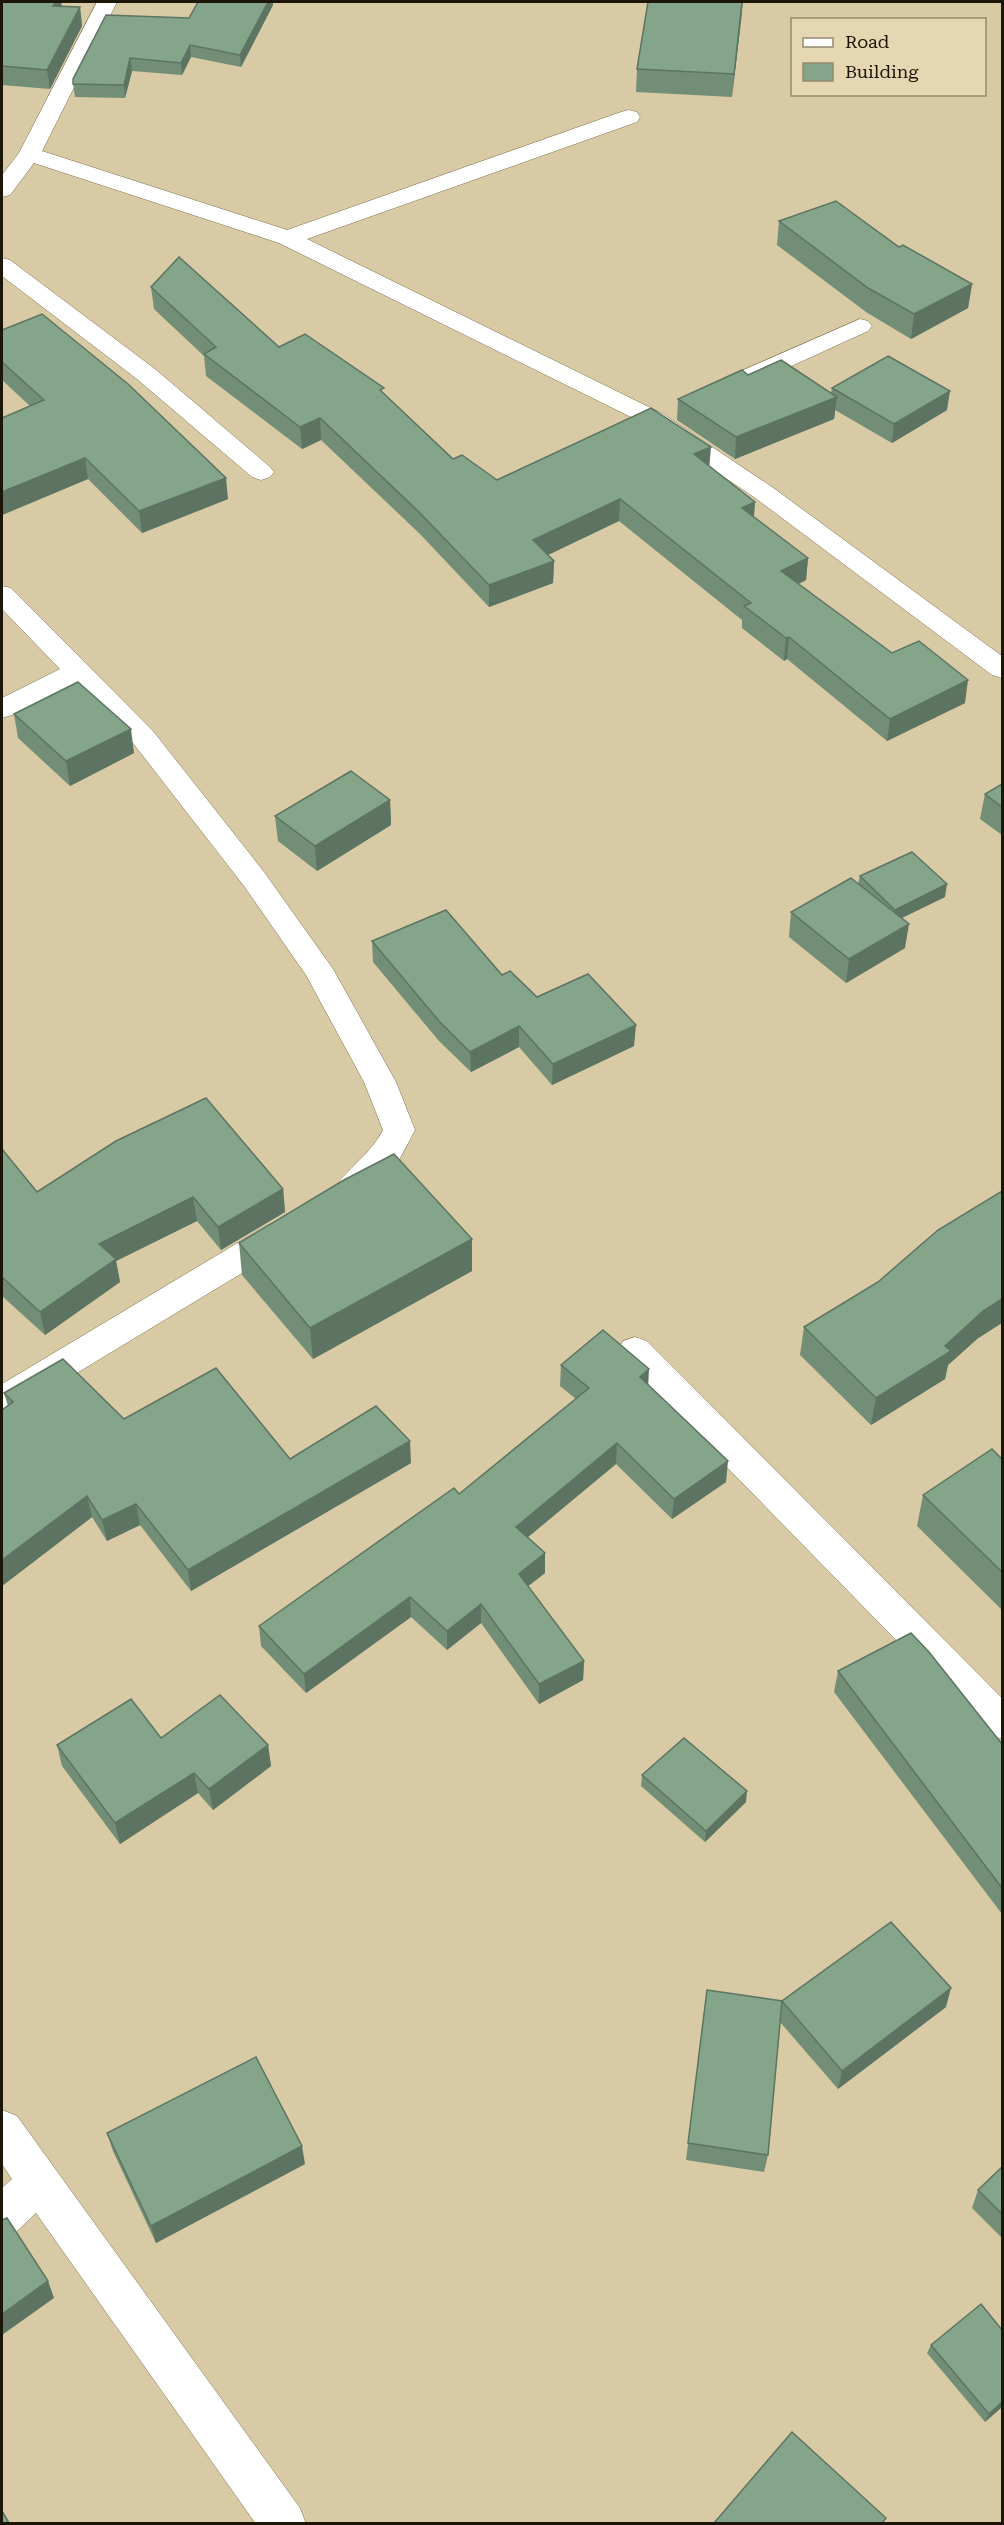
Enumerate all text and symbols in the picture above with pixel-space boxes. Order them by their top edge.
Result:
legend [791,18,986,96]
text: Road [845,31,890,52]
text: Building [845,61,919,82]

